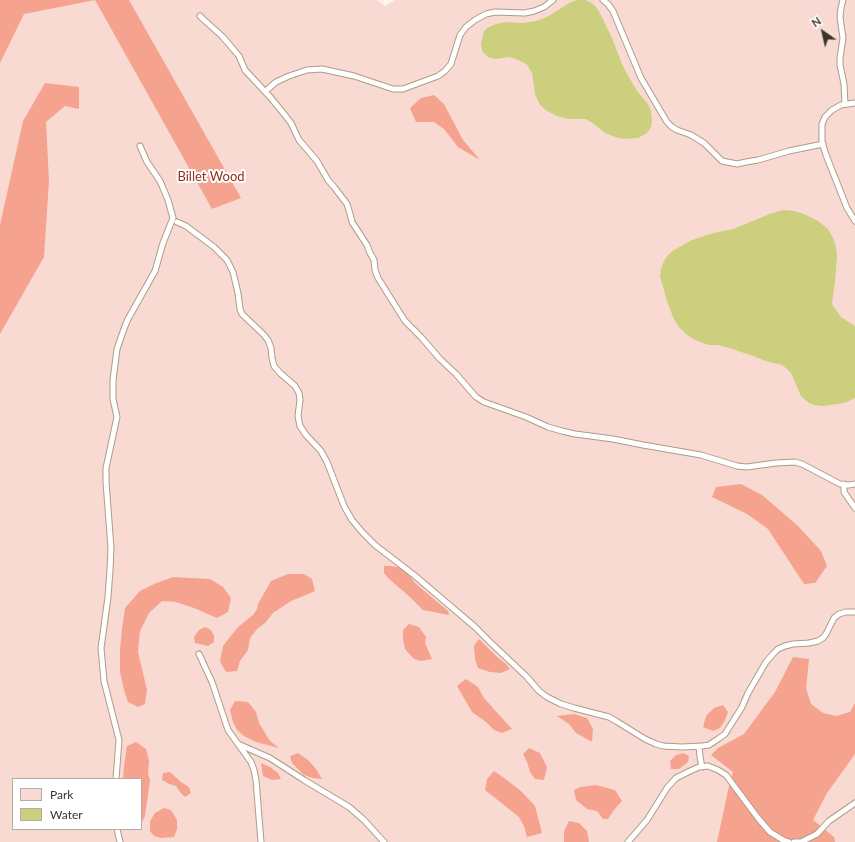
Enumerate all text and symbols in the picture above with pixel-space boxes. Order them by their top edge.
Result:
north arrow [803,12,843,52]
text: N [809,14,823,29]
park label: Billet Wood [177,169,245,185]
legend [12,778,142,830]
text: Park [50,787,73,802]
text: Water [50,807,83,822]

